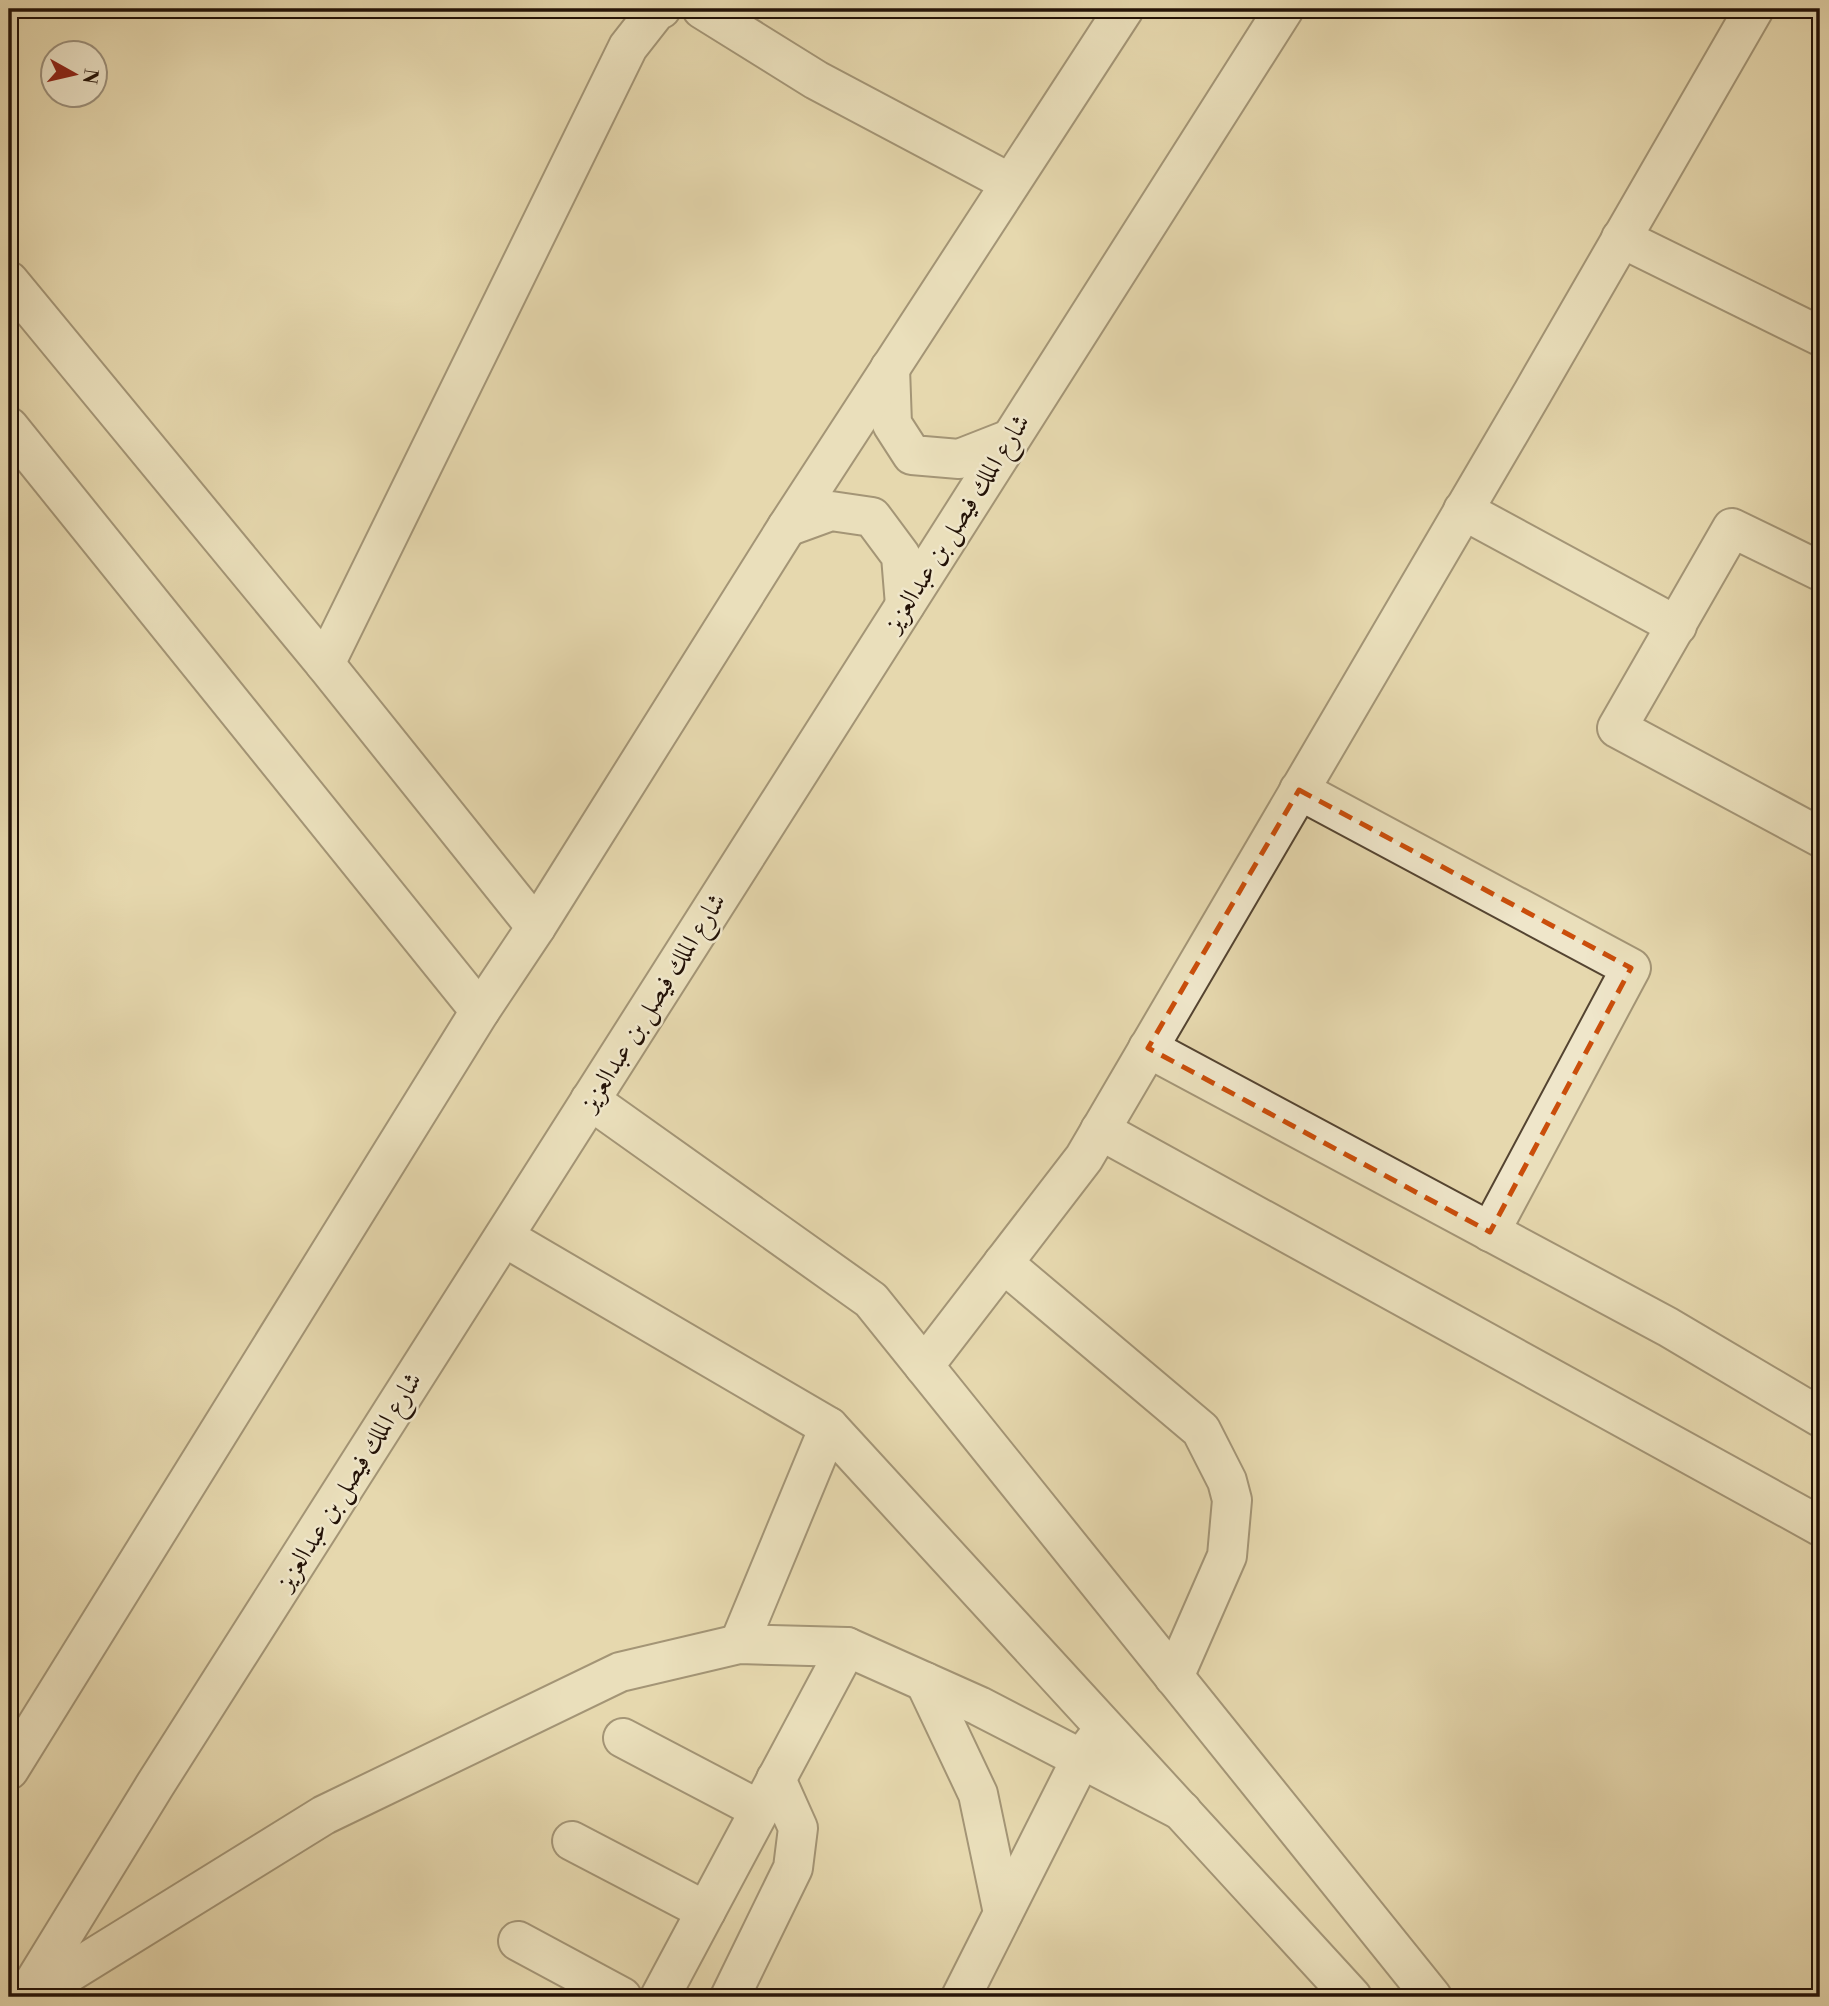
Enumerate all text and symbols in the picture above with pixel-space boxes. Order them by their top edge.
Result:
north arrow [38,38,108,108]
text: N [77,67,103,85]
street label: شارع الملك فيصل بن عبدالعزيز [875,408,1041,643]
street label: شارع الملك فيصل بن عبدالعزيز [571,887,737,1122]
street label: شارع الملك فيصل بن عبدالعزيز [267,1366,433,1601]

